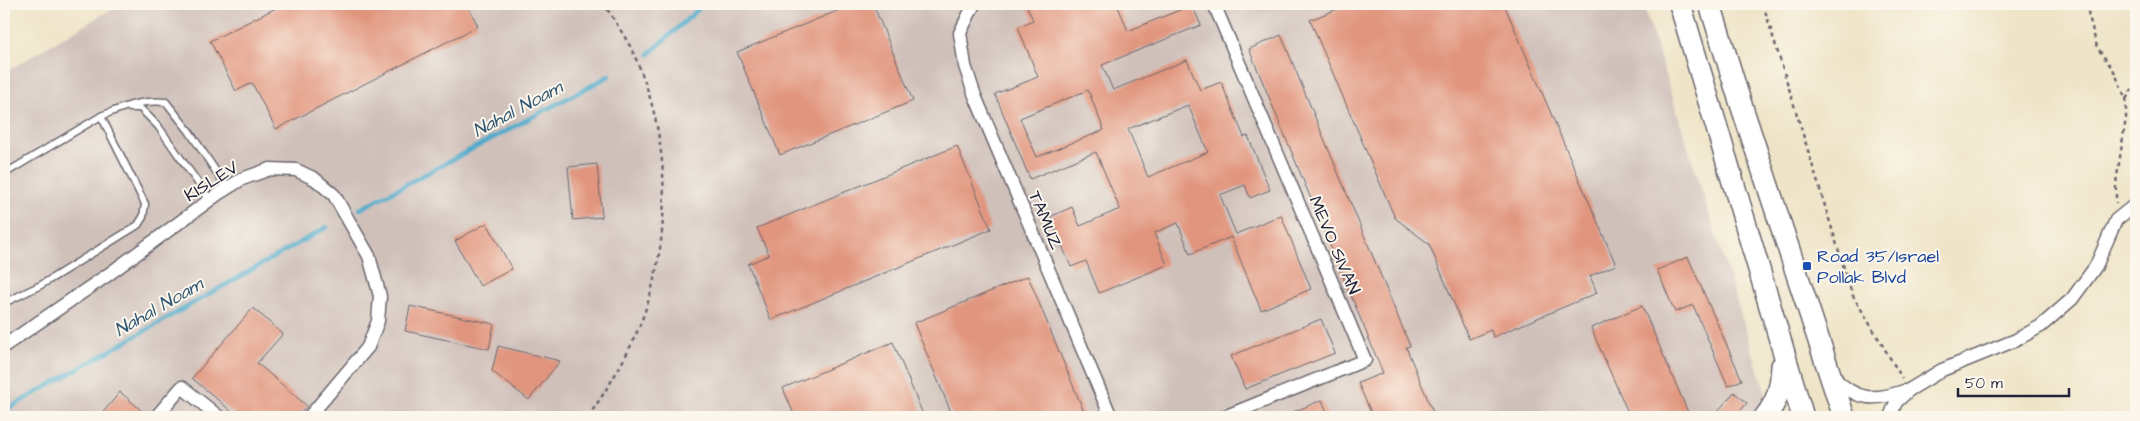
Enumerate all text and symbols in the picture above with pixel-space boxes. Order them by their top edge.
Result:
water label: Nahal Noam [468,73,569,144]
street label: KISLEV [179,155,243,208]
street label: TAMUZ [1022,187,1069,254]
street label: MEVO SIVAN [1303,192,1366,298]
place label: Road 35/Israel Pollak Blvd [1817,244,1939,290]
marker: Road 35/Israel Pollak Blvd [1801,260,1813,272]
water label: Nahal Noam [109,270,210,344]
scale bar [1958,366,2069,398]
text: 50 m [1965,373,2003,394]

